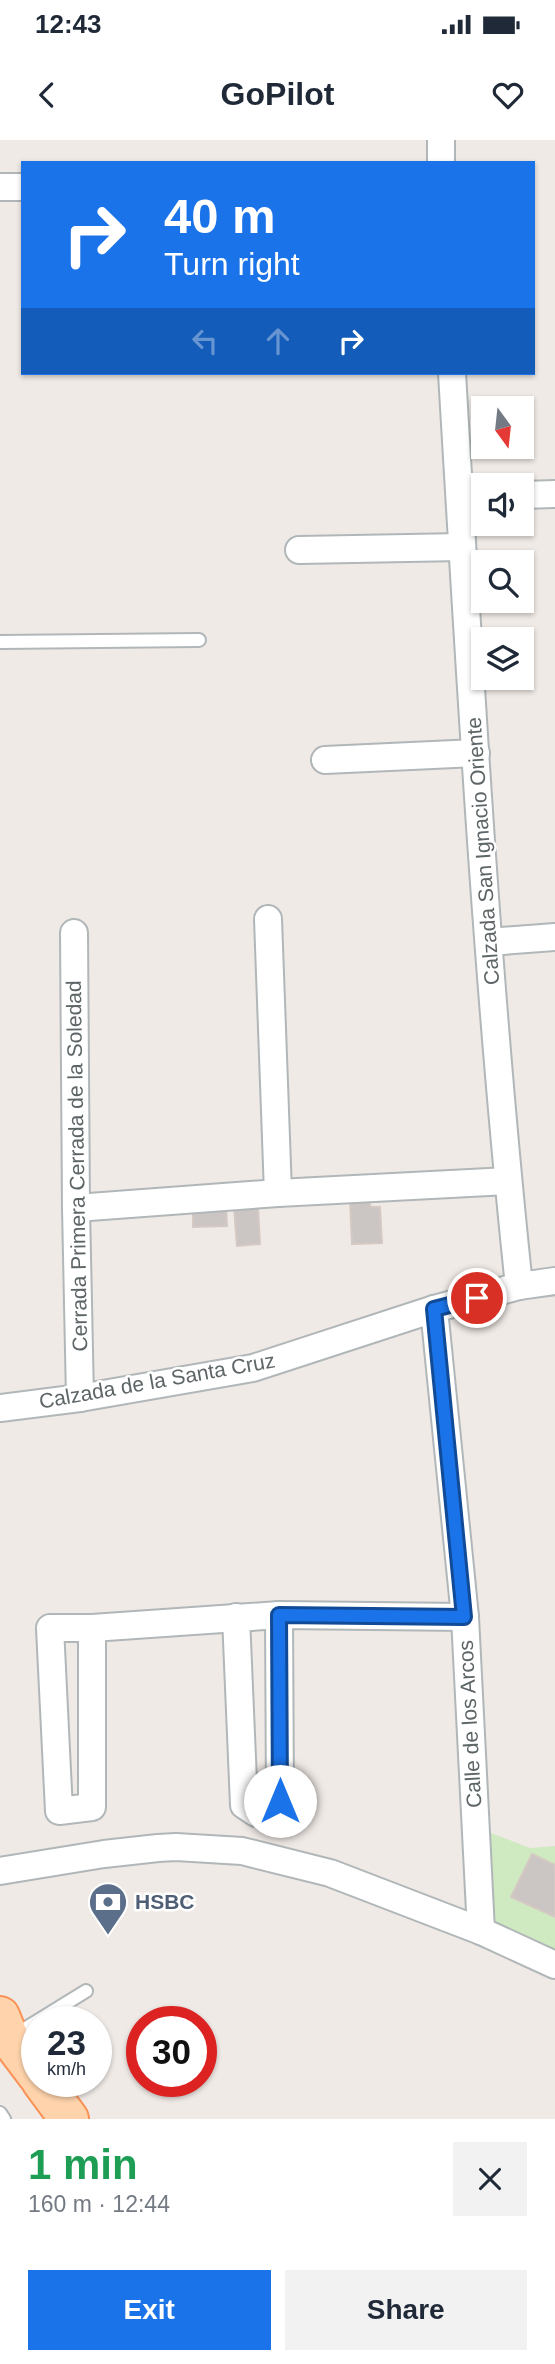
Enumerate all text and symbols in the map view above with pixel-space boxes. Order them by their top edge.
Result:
text: 12:43 [35,9,102,39]
icon: back [28,76,66,114]
text: GoPilot [221,76,334,112]
icon: heart [489,76,527,114]
icon: right [49,189,140,280]
text: 40 m [164,189,276,243]
text: Turn right [164,246,300,282]
icon: left [186,322,224,360]
icon: ahead [259,322,297,360]
icon: right [332,322,370,360]
north arrow [471,396,534,458]
map controls [471,396,534,690]
button: sound [471,473,534,536]
button: search [471,550,534,613]
button: layers [471,627,534,690]
street label: Calzada San Ignacio Oriente [462,716,503,986]
street label: Cerrada Primera Cerrada de la Soledad [62,980,91,1352]
pin [447,1268,507,1328]
icon: arrive [458,1279,496,1317]
street label: Calzada de la Santa Cruz [37,1348,277,1413]
street label: Calle de los Arcos [454,1639,485,1809]
position arrow [243,1764,317,1838]
bank icon: HSBC [87,1881,129,1936]
place label: HSBC [135,1890,195,1913]
speed limit sign: 30 [126,2006,217,2097]
text: 23 [47,2023,86,2062]
text: km/h [47,2059,86,2079]
text: 1 min [28,2141,138,2188]
button: close [453,2142,527,2216]
text: 160 m · 12:44 [28,2191,170,2217]
button: Exit [28,2270,271,2350]
button: Share [285,2270,527,2350]

